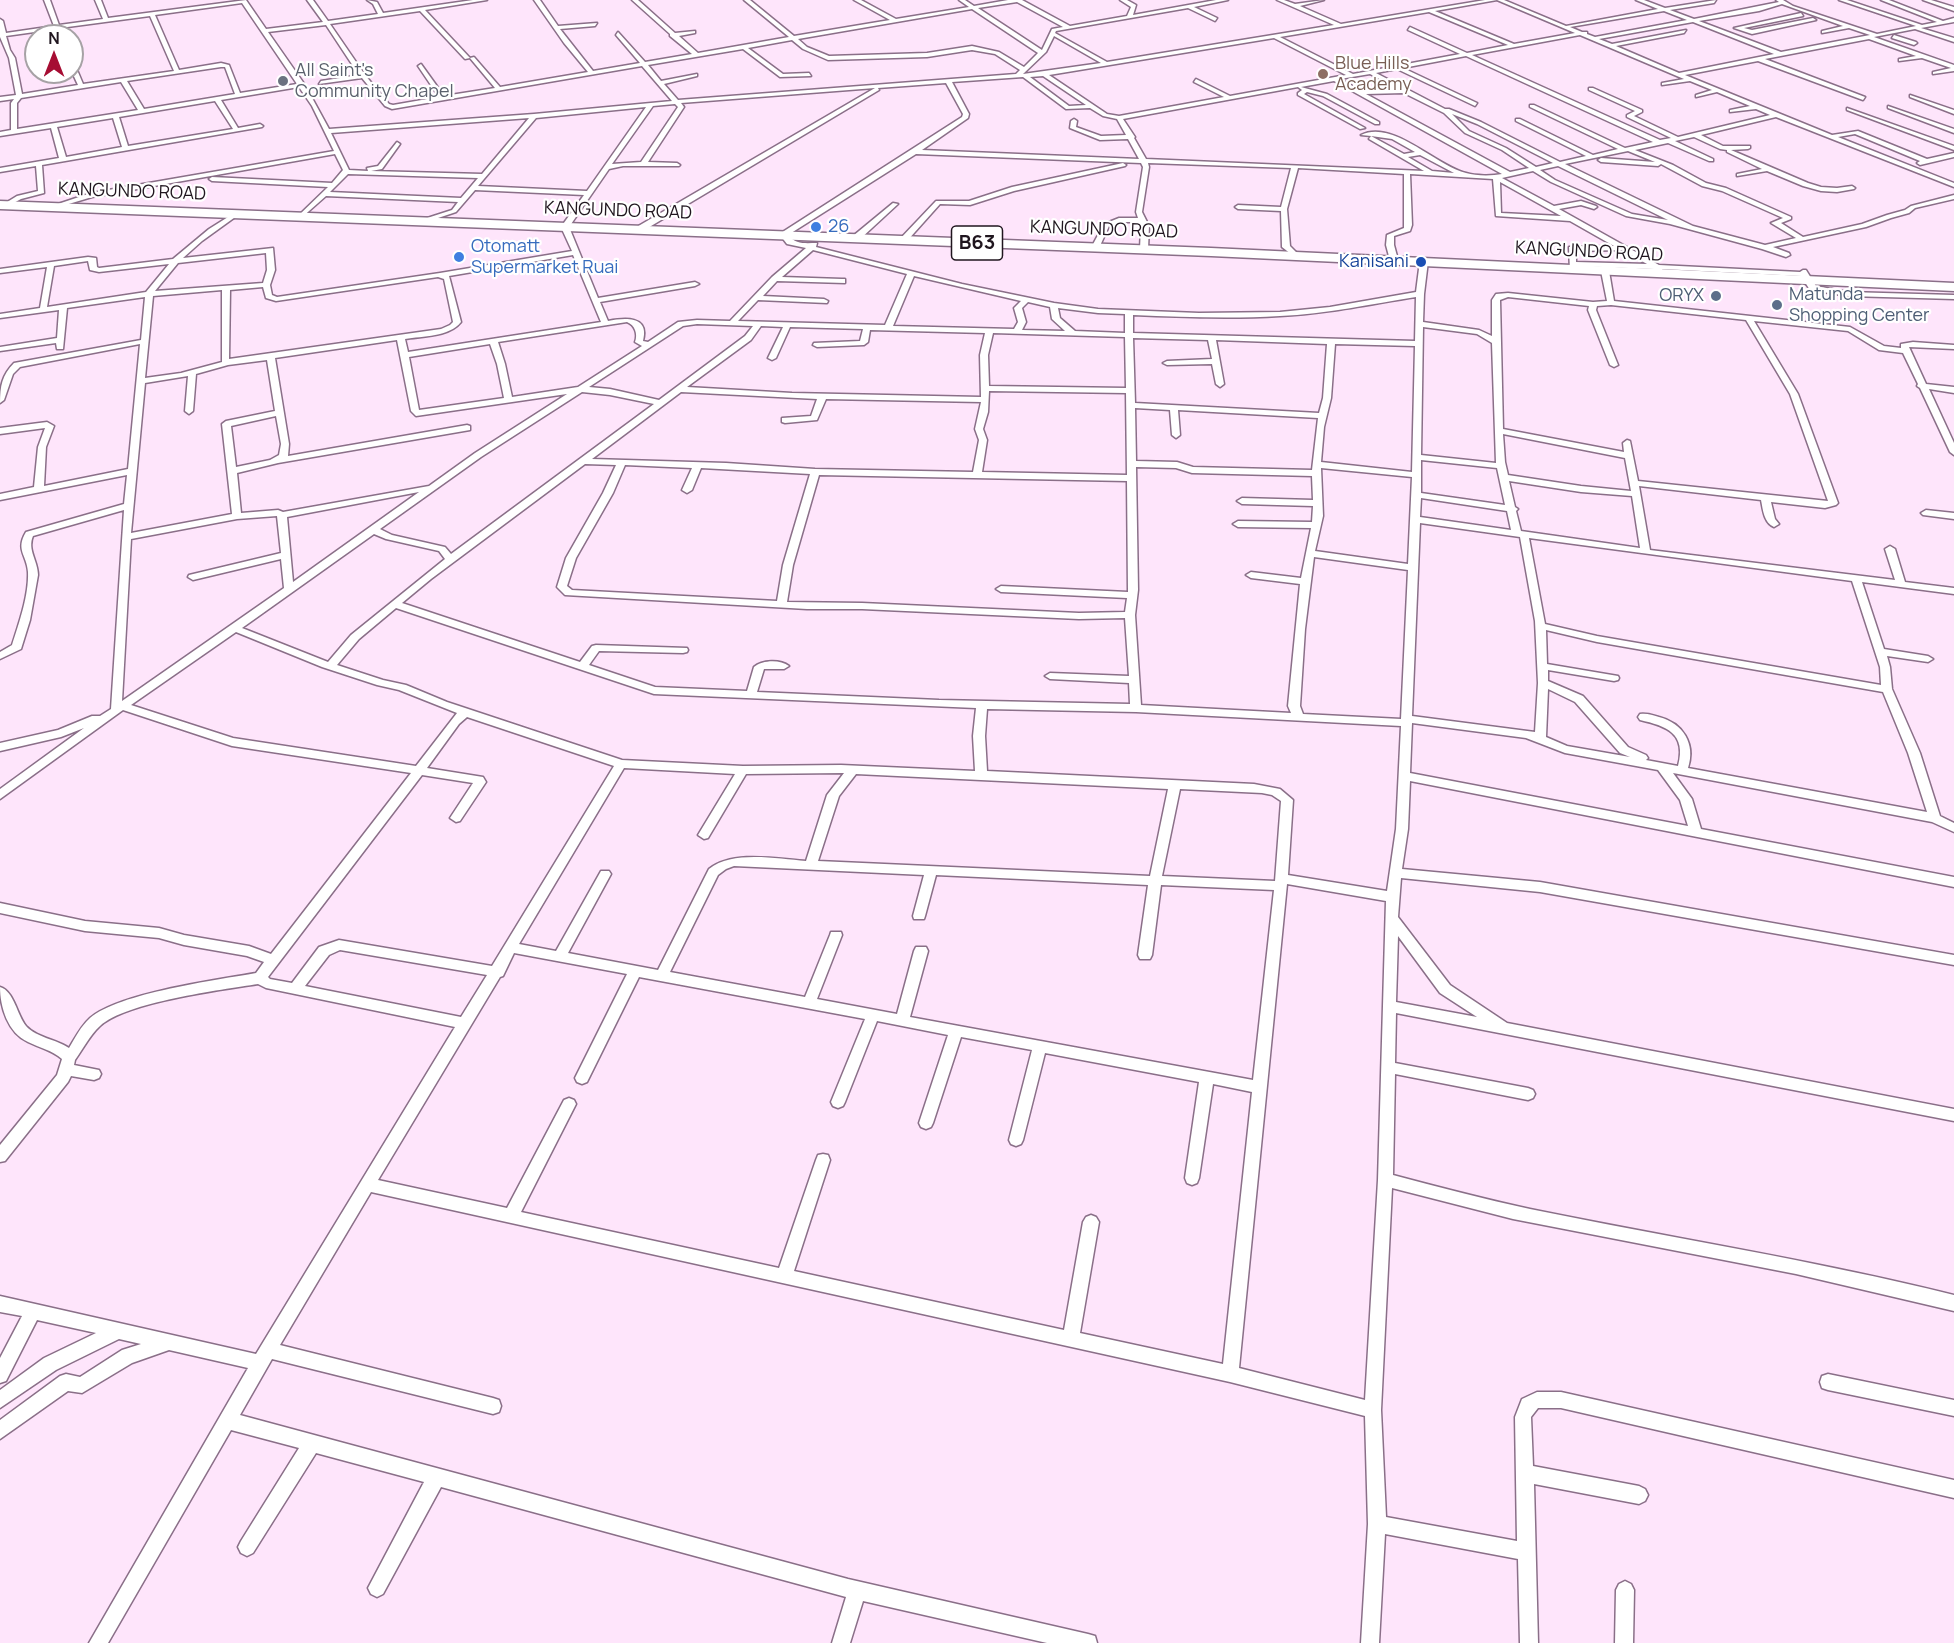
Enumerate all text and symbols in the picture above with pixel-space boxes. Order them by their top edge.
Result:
north arrow [24,24,84,84]
text: N [48,27,60,49]
place label: Blue Hills Academy [1335,53,1412,96]
place label: All Saint's Community Chapel [295,60,454,103]
marker: Blue Hills Academy [1316,67,1330,81]
marker: All Saint's Community Chapel [276,74,290,88]
street label: KANGUNDO ROAD [58,179,206,205]
street label: KANGUNDO ROAD [544,198,692,224]
place label: 26 [828,216,849,238]
street label: KANGUNDO ROAD [1030,217,1178,243]
marker: 26 [809,220,823,234]
road number: B63 [952,226,1002,260]
place label: Otomatt Supermarket Ruai [471,236,619,278]
street label: KANGUNDO ROAD [1514,237,1664,267]
marker: Otomatt Supermarket Ruai [452,250,466,264]
place label: Kanisani [1339,251,1409,273]
marker: Kanisani [1414,255,1428,269]
place label: Matunda Shopping Center [1789,284,1930,326]
place label: ORYX [1659,285,1704,307]
marker: ORYX [1709,289,1723,303]
marker: Matunda Shopping Center [1770,298,1784,312]

